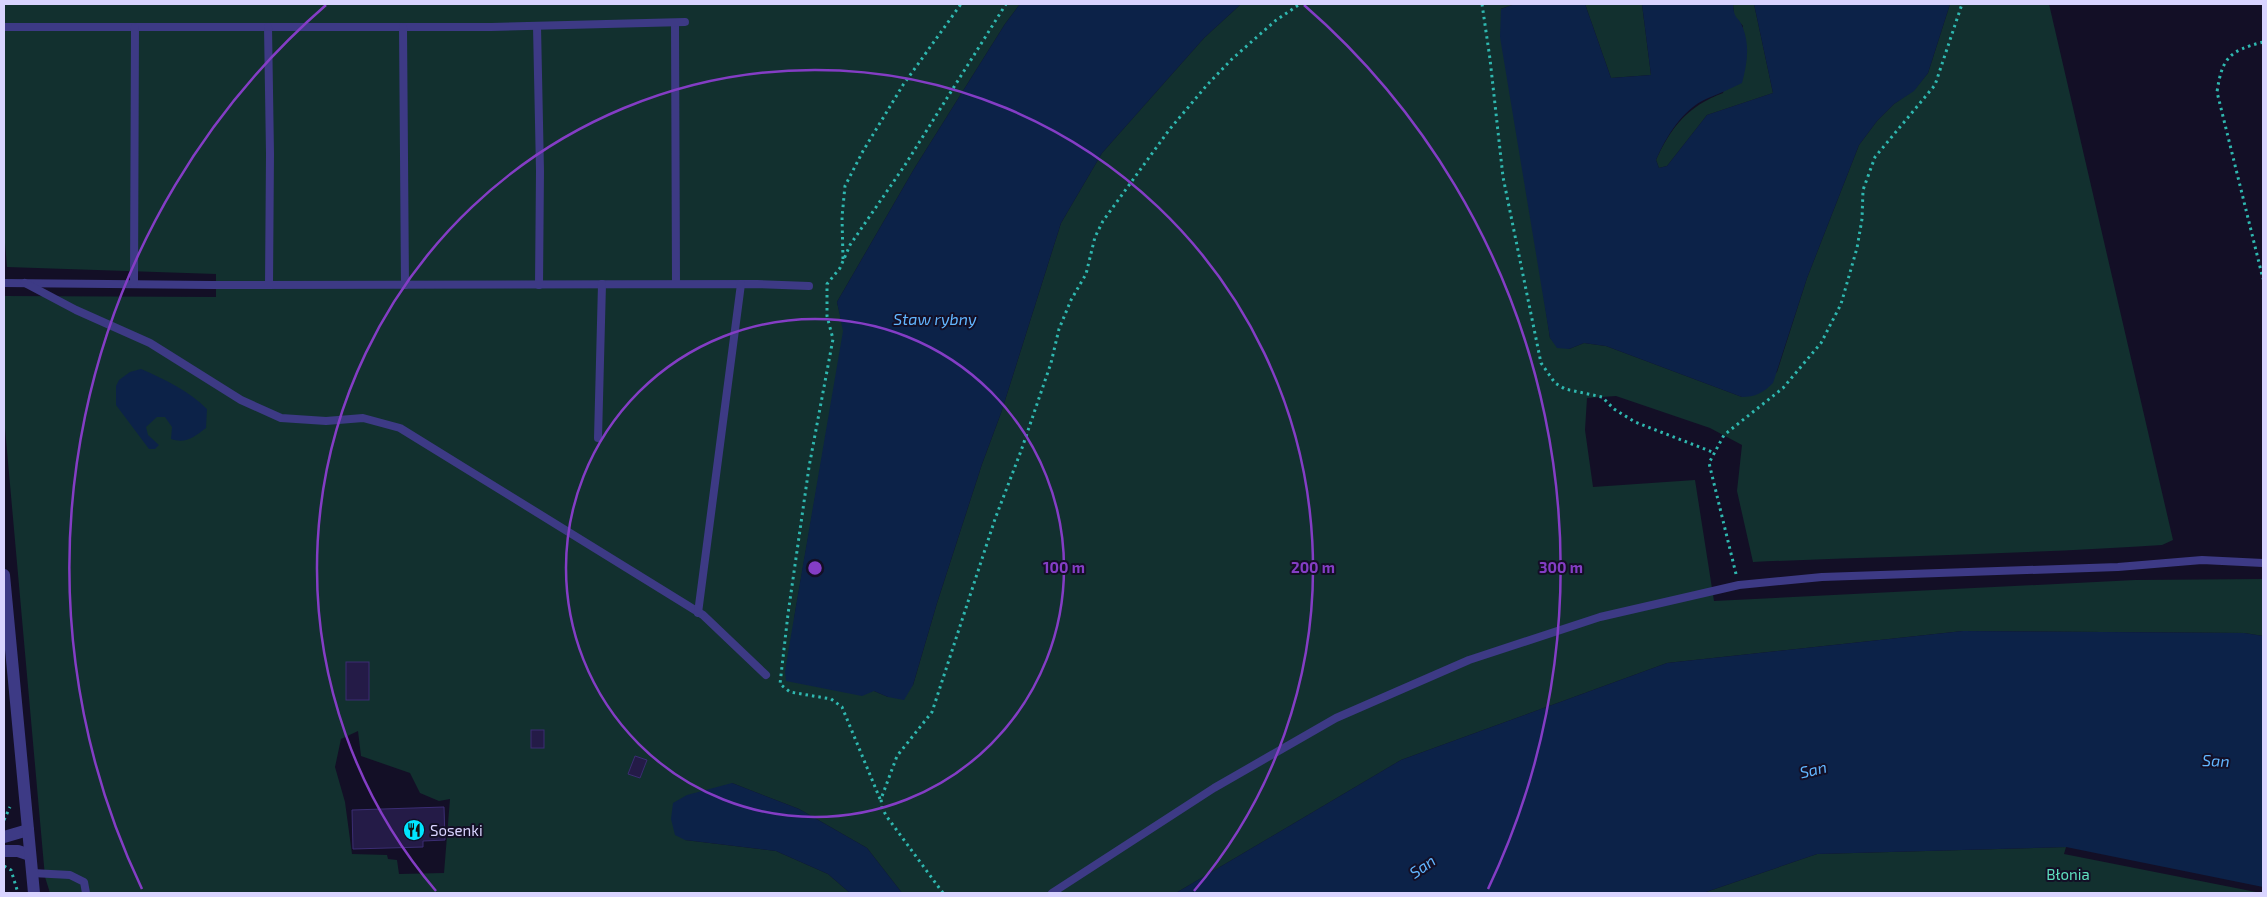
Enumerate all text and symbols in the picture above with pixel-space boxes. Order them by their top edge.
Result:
water label: Staw rybny [893,309,977,329]
text: 100 m [1043,558,1085,576]
text: 200 m [1291,558,1335,576]
text: 300 m [1539,558,1583,576]
centre of rings [806,559,824,577]
water label: San [2202,750,2230,770]
water label: San [1798,757,1828,781]
restaurant icon: Sosenki [402,818,426,842]
place label: Sosenki [430,821,483,839]
water label: San [1405,850,1439,882]
park label: Błonia [2046,865,2090,883]

